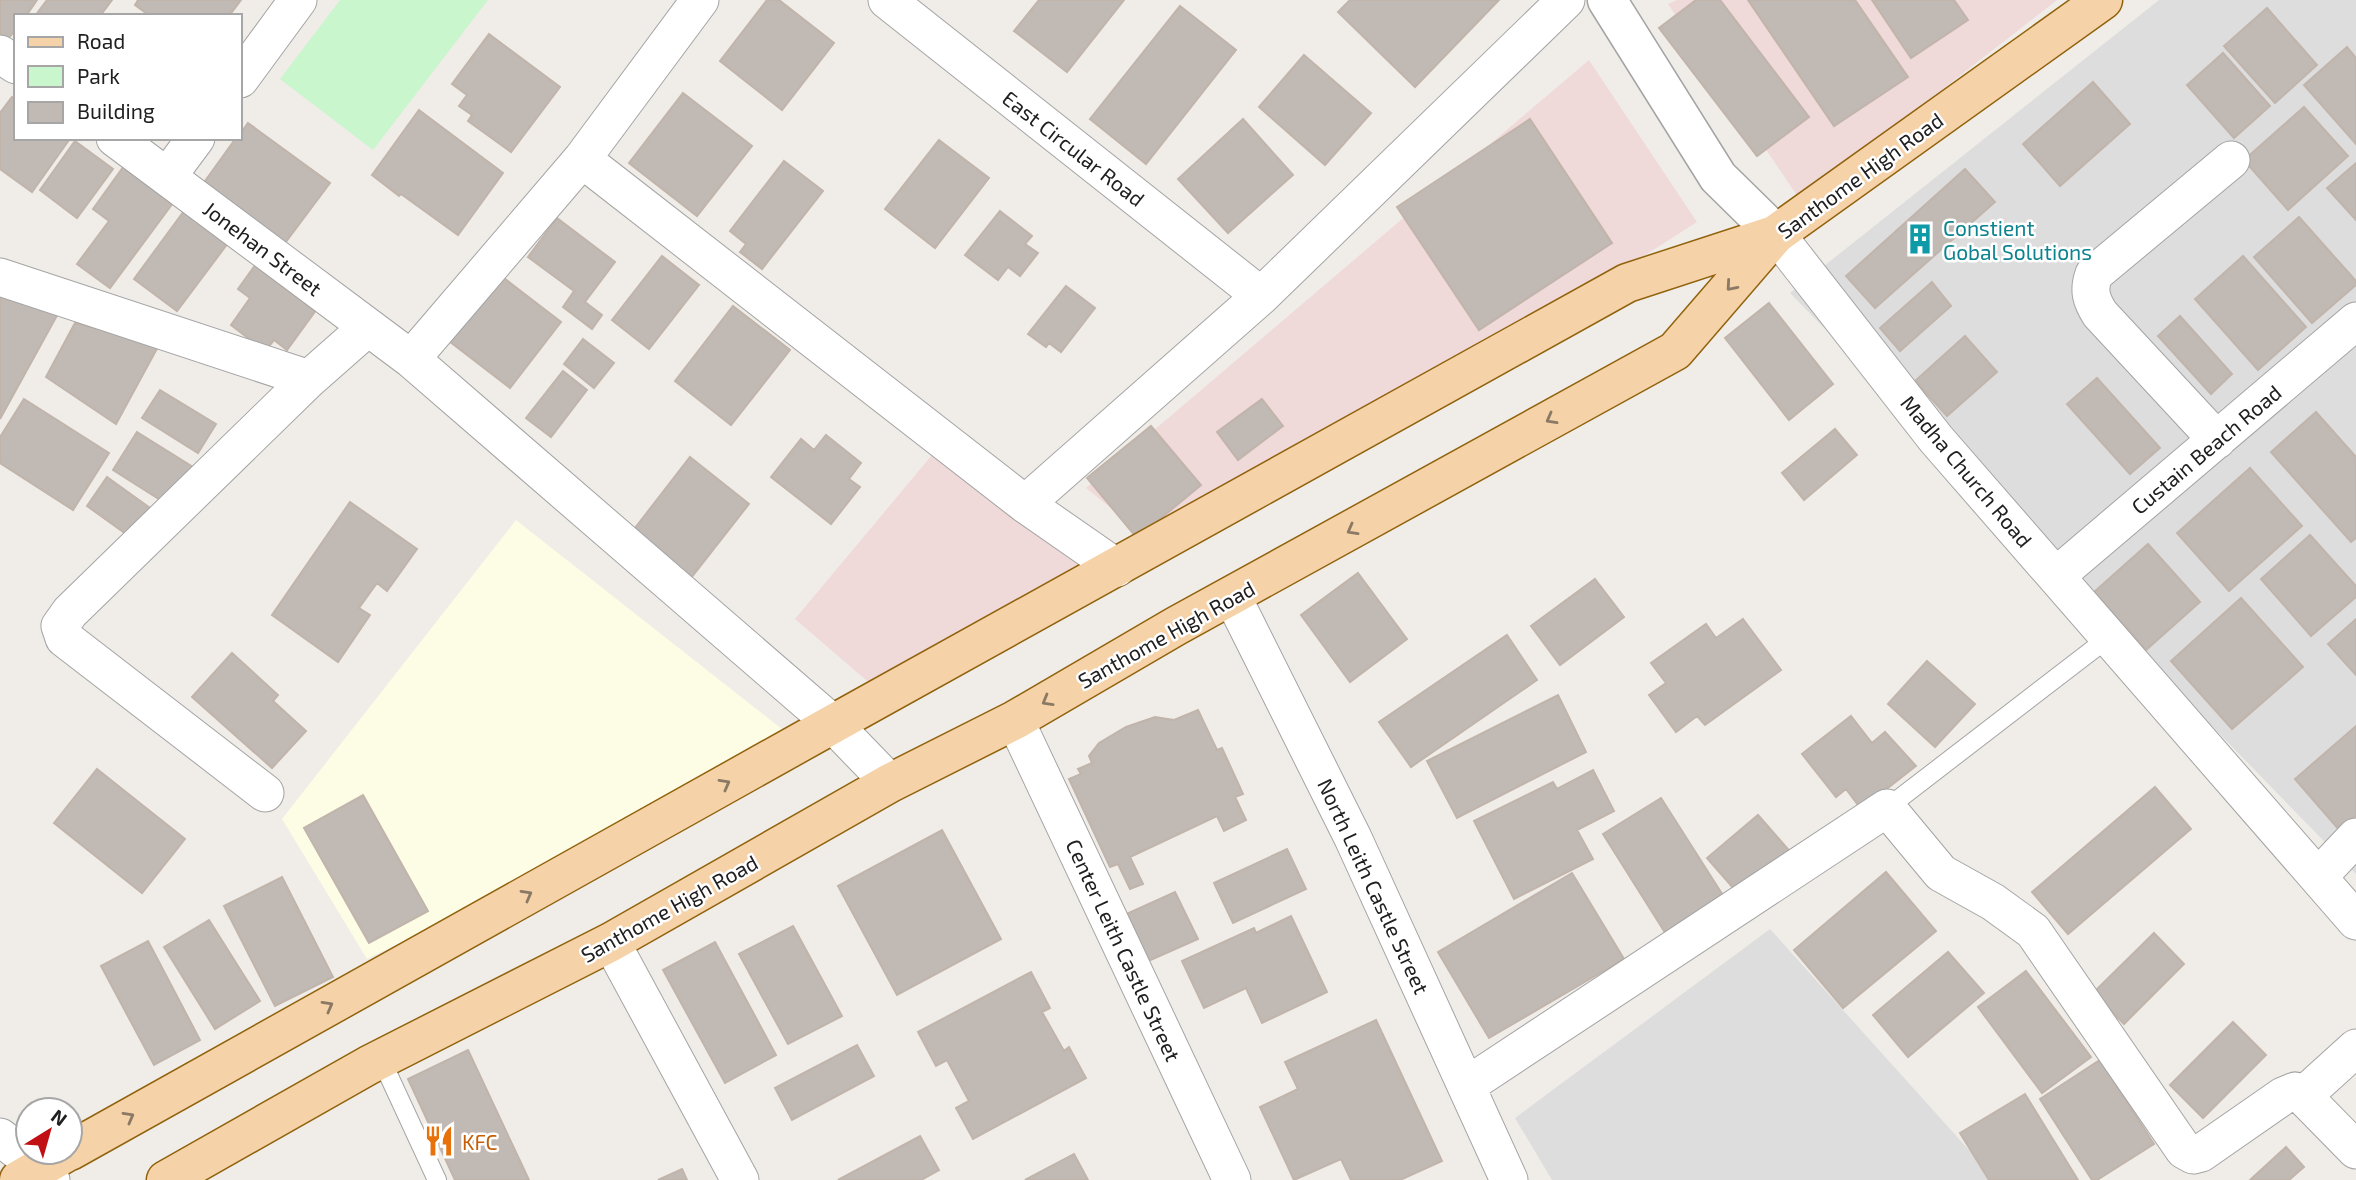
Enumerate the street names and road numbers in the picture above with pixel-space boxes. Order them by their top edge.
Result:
street label: East Circular Road [998,85,1150,211]
street label: Santhome High Road [1772,107,1948,243]
street label: Jonehan Street [199,195,327,301]
street label: Custain Beach Road [2126,379,2286,519]
street label: Madha Church Road [1896,390,2038,552]
street label: Santhome High Road [1073,575,1259,693]
street label: North Leith Castle Street [1313,774,1435,998]
street label: Center Leith Castle Street [1061,835,1187,1065]
street label: Santhome High Road [576,849,762,967]

